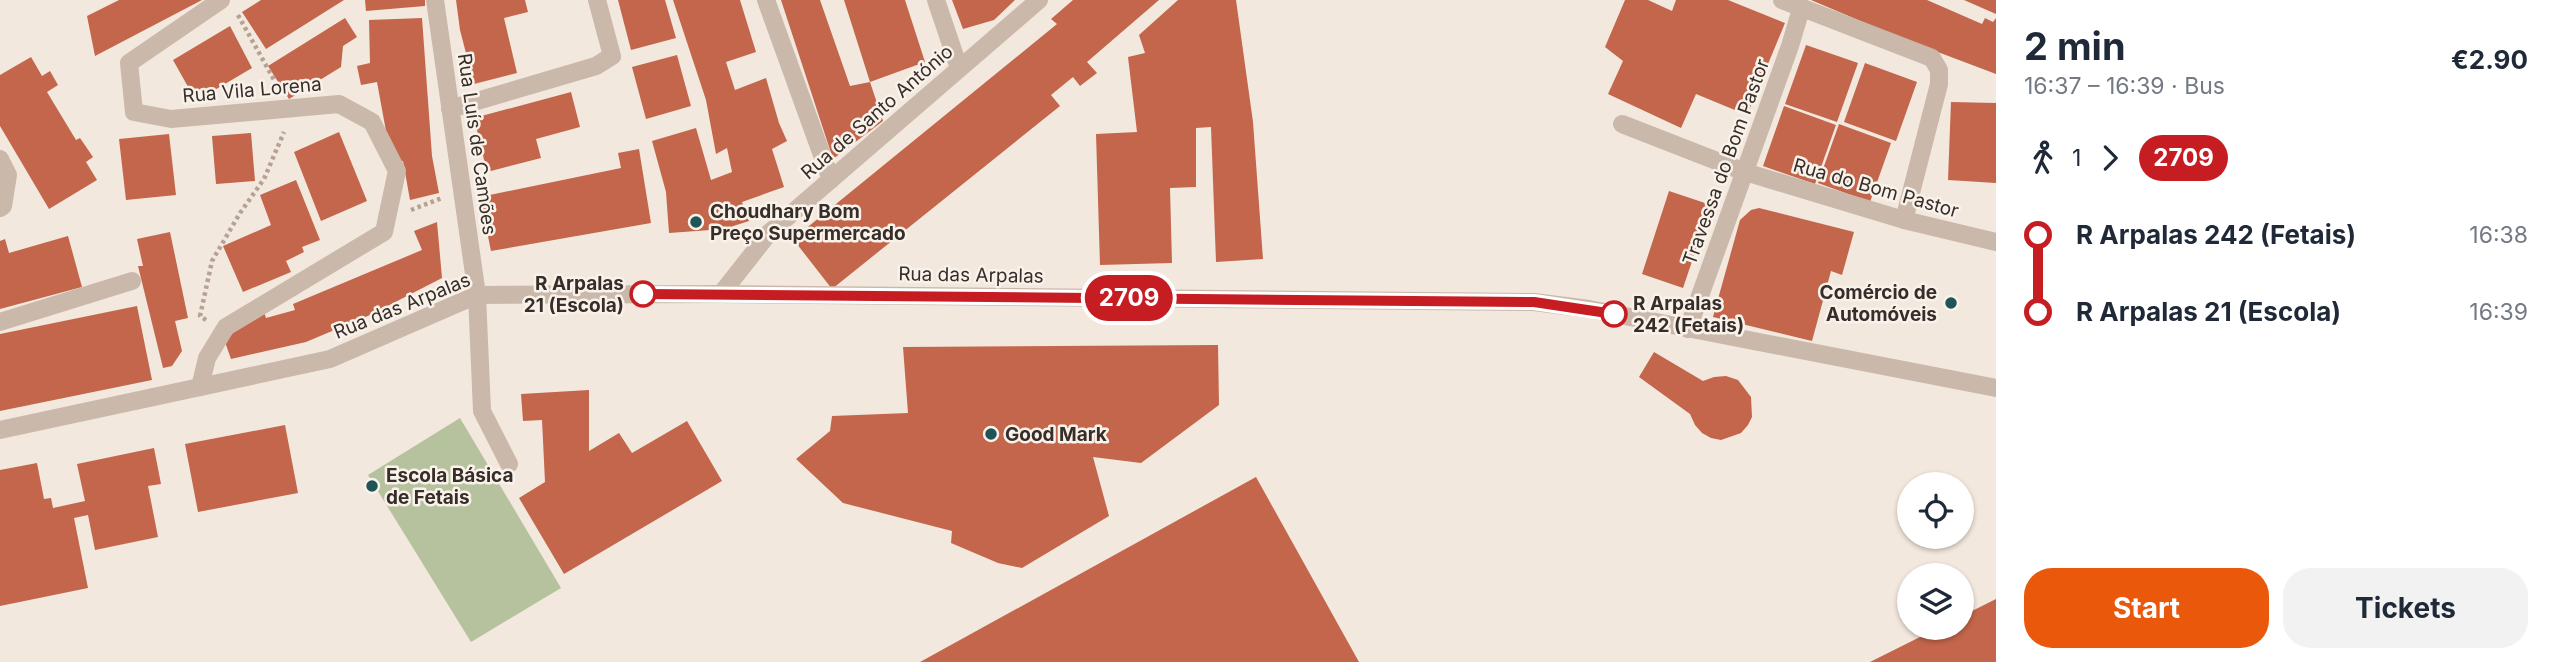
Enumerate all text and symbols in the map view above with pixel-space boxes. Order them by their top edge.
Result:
text: 2 min [2024,23,2126,69]
street label: Rua de Santo António [796,40,958,184]
text: €2.90 [2451,44,2528,75]
street label: Rua Luís de Camões [453,52,501,236]
street label: Travessa do Bom Pastor [1678,56,1774,268]
street label: Rua Vila Lorena [181,72,323,108]
text: 16:37 – 16:39 · Bus [2024,72,2225,100]
icon: walk [2024,139,2062,177]
icon: forward [2091,139,2129,177]
text: 2709 [2153,143,2214,172]
text: 1 [2072,144,2081,172]
street label: Rua do Bom Pastor [1791,153,1961,223]
place label: Choudhary Bom Preço Supermercado [710,200,906,245]
marker: Choudhary Bom Preço Supermercado [688,214,704,230]
text: R Arpalas 242 (Fetais) [2076,219,2356,250]
text: 16:38 [2469,221,2528,249]
street label: Rua das Arpalas [898,262,1044,288]
street label: Rua das Arpalas [330,268,474,344]
place label: R Arpalas 21 (Escola) [524,272,624,317]
line badge: 2709 [1080,275,1178,321]
marker: R Arpalas 21 (Escola) [630,281,656,307]
place label: Comércio de Automóveis [1820,281,1937,326]
text: 2709 [1099,283,1159,312]
place label: R Arpalas 242 (Fetais) [1633,292,1744,337]
marker: Comércio de Automóveis [1943,295,1959,311]
text: R Arpalas 21 (Escola) [2076,296,2341,327]
text: 16:39 [2469,298,2528,326]
marker: R Arpalas 242 (Fetais) [1601,301,1627,327]
place label: Good Mark [1005,423,1107,446]
marker: Good Mark [983,426,999,442]
place label: Escola Básica de Fetais [386,464,513,509]
map controls [1897,472,1974,640]
button: locate [1897,472,1974,549]
marker: Escola Básica de Fetais [364,478,380,494]
button: layers [1897,563,1974,640]
button: Start [2024,568,2269,648]
button: Tickets [2283,568,2528,648]

